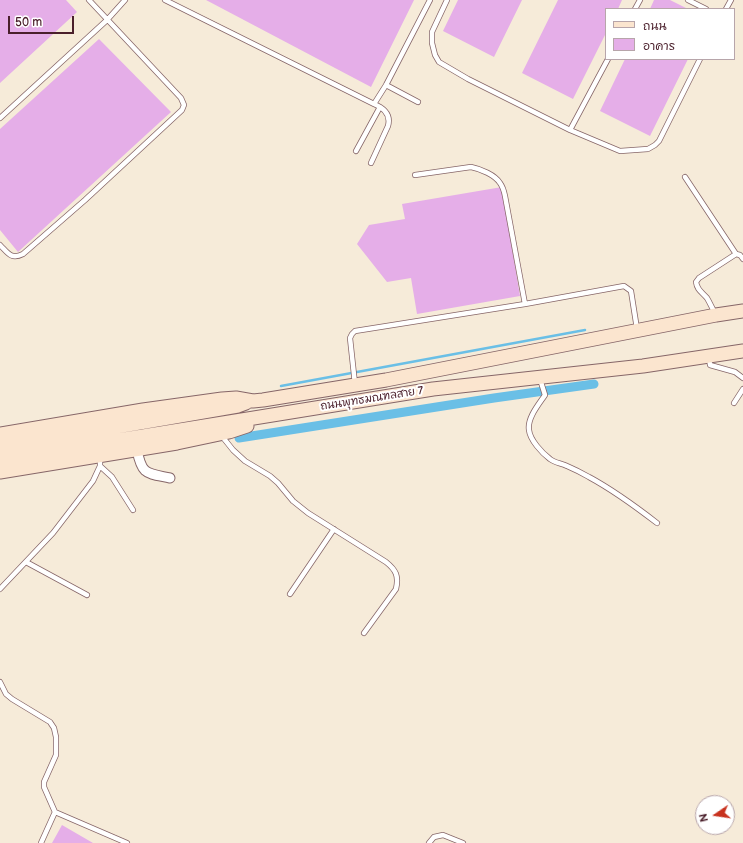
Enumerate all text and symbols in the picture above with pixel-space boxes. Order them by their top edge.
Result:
scale bar [10,8,76,34]
legend [605,8,735,60]
text: 50 m [15,15,42,30]
text: ถนน [643,19,667,34]
text: อาคาร [643,39,675,54]
street label: ถนนพุทธมณฑลสาย 7 [319,384,425,414]
north arrow [695,795,735,835]
text: N [697,812,711,823]

